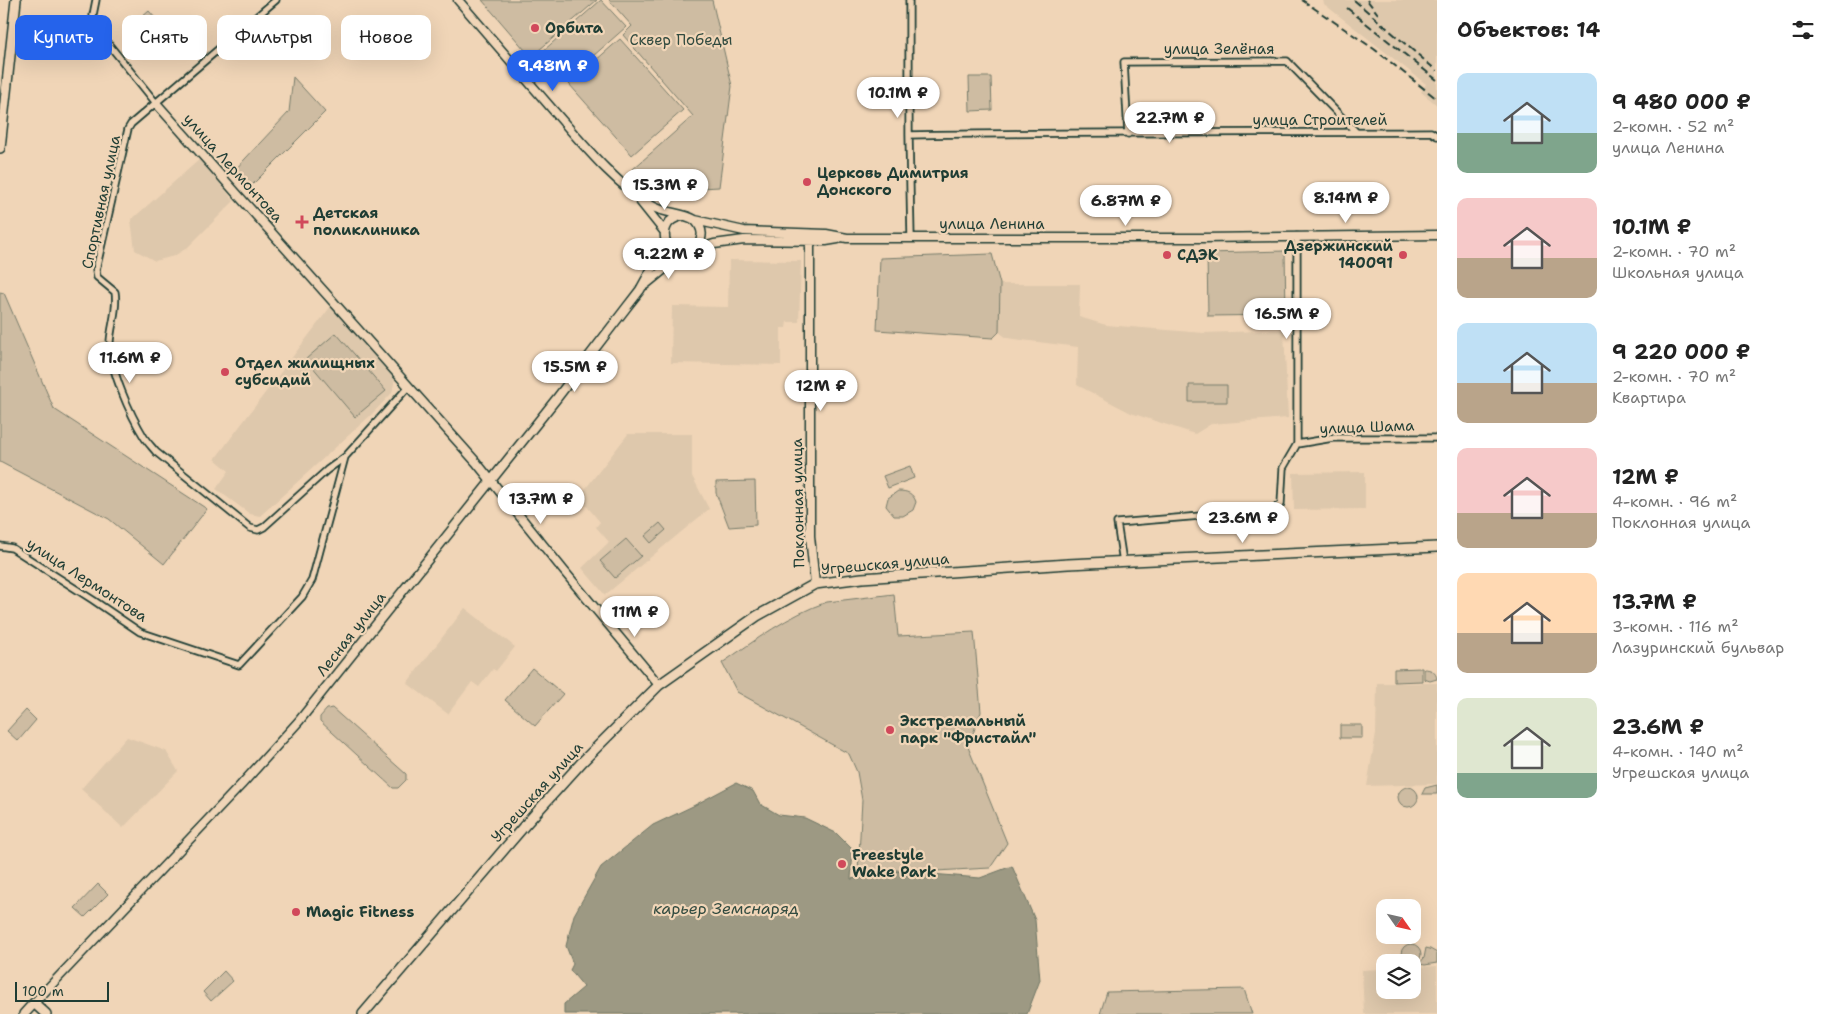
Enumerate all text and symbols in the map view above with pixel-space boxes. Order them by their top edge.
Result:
chip: Купить [15,15,112,60]
chip: Снять [122,15,207,60]
chip: Фильтры [217,15,331,60]
chip: Новое [341,15,431,60]
text: Объектов: 14 [1457,16,1600,44]
icon: filters [1789,16,1817,44]
place label: Орбита [545,18,604,38]
marker: Орбита [529,22,541,34]
park label: Сквер Победы [630,30,732,50]
street label: улица Зелёная [1164,39,1274,59]
pin: 9.48M ₽ [507,49,599,92]
text: 9.48M ₽ [518,55,588,76]
pin: 10.1M ₽ [852,76,944,119]
text: 10.1M ₽ [868,82,928,103]
text: 9 480 000 ₽ [1612,88,1751,116]
icon: home [1497,93,1557,153]
pin: 22.7M ₽ [1124,102,1216,144]
text: 22.7M ₽ [1135,107,1205,128]
street label: улица Лермонтова [179,109,288,227]
street label: улица Строителей [1253,110,1388,130]
text: 2-комн. · 52 m² [1612,116,1734,137]
street label: Спортивная улица [77,133,125,271]
text: улица Ленина [1612,137,1724,158]
place label: Церковь Димитрия Донского [817,163,969,200]
pin: 15.3M ₽ [619,168,711,211]
text: 15.3M ₽ [632,174,698,195]
marker: Церковь Димитрия Донского [801,176,813,188]
pin: 8.14M ₽ [1300,182,1392,224]
pin: 6.87M ₽ [1080,184,1172,227]
text: 8.14M ₽ [1313,187,1379,208]
text: 6.87M ₽ [1091,190,1161,211]
place label: Детская поликлиника [313,203,420,240]
text: 10.1M ₽ [1612,213,1691,241]
street label: улица Ленина [939,214,1045,234]
marker: Детская поликлиника [295,215,309,229]
icon: home [1497,218,1557,278]
place label: Дзержинский 140091 [1284,236,1394,273]
pin: 9.22M ₽ [623,238,715,280]
text: 2-комн. · 70 m² [1612,241,1736,262]
text: 9.22M ₽ [634,243,704,264]
place label: СДЭК [1177,245,1219,265]
marker: СДЭК [1161,249,1173,261]
marker: Дзержинский 140091 [1397,249,1409,261]
text: Школьная улица [1612,262,1744,283]
pin: 16.5M ₽ [1241,298,1333,340]
text: 16.5M ₽ [1254,303,1320,324]
text: 9 220 000 ₽ [1612,338,1751,366]
pin: 11.6M ₽ [84,342,176,384]
icon: home [1497,343,1557,403]
text: 11.6M ₽ [99,347,161,368]
pin: 15.5M ₽ [529,350,621,393]
place label: Отдел жилищных субсидий [235,353,375,390]
text: 15.5M ₽ [543,356,607,377]
marker: Отдел жилищных субсидий [219,366,231,378]
text: 2-комн. · 70 m² [1612,366,1736,387]
pin: 12M ₽ [786,370,856,412]
text: 12M ₽ [795,375,847,396]
text: Квартира [1612,387,1686,408]
street label: улица Шама [1319,415,1415,439]
street label: Поклонная улица [787,437,809,568]
text: 12M ₽ [1612,463,1679,491]
icon: home [1497,468,1557,528]
pin: 13.7M ₽ [495,482,587,525]
text: 13.7M ₽ [509,488,573,509]
text: 4-комн. · 96 m² [1612,491,1737,512]
pin: 23.6M ₽ [1197,502,1289,544]
text: 23.6M ₽ [1208,507,1278,528]
text: Поклонная улица [1612,512,1750,533]
street label: улица Лермонтова [23,533,152,627]
street label: Угрешская улица [820,548,951,580]
street label: Лесная улица [312,587,391,680]
text: 13.7M ₽ [1612,588,1697,616]
icon: home [1497,593,1557,653]
pin: 11M ₽ [600,596,670,638]
text: 11M ₽ [611,601,659,622]
text: 3-комн. · 116 m² [1612,616,1739,637]
text: Лазуринский бульвар [1612,637,1784,658]
place label: Экстремальный парк "Фристайл" [900,711,1037,748]
text: 23.6M ₽ [1612,713,1704,741]
icon: home [1497,718,1557,778]
marker: Экстремальный парк "Фристайл" [884,724,896,736]
street label: Угрешская улица [487,737,588,846]
text: 4-комн. · 140 m² [1612,741,1744,762]
text: Угрешская улица [1612,762,1749,783]
place label: Freestyle Wake Park [852,845,937,882]
marker: Freestyle Wake Park [836,858,848,870]
water label: карьер Земснаряд [653,898,799,919]
north arrow [1376,899,1421,944]
map controls [1376,899,1421,999]
place label: Magic Fitness [306,902,415,922]
marker: Magic Fitness [290,906,302,918]
button: layers [1376,954,1421,999]
scale bar [15,979,109,1002]
text: 100 m [22,982,64,1000]

